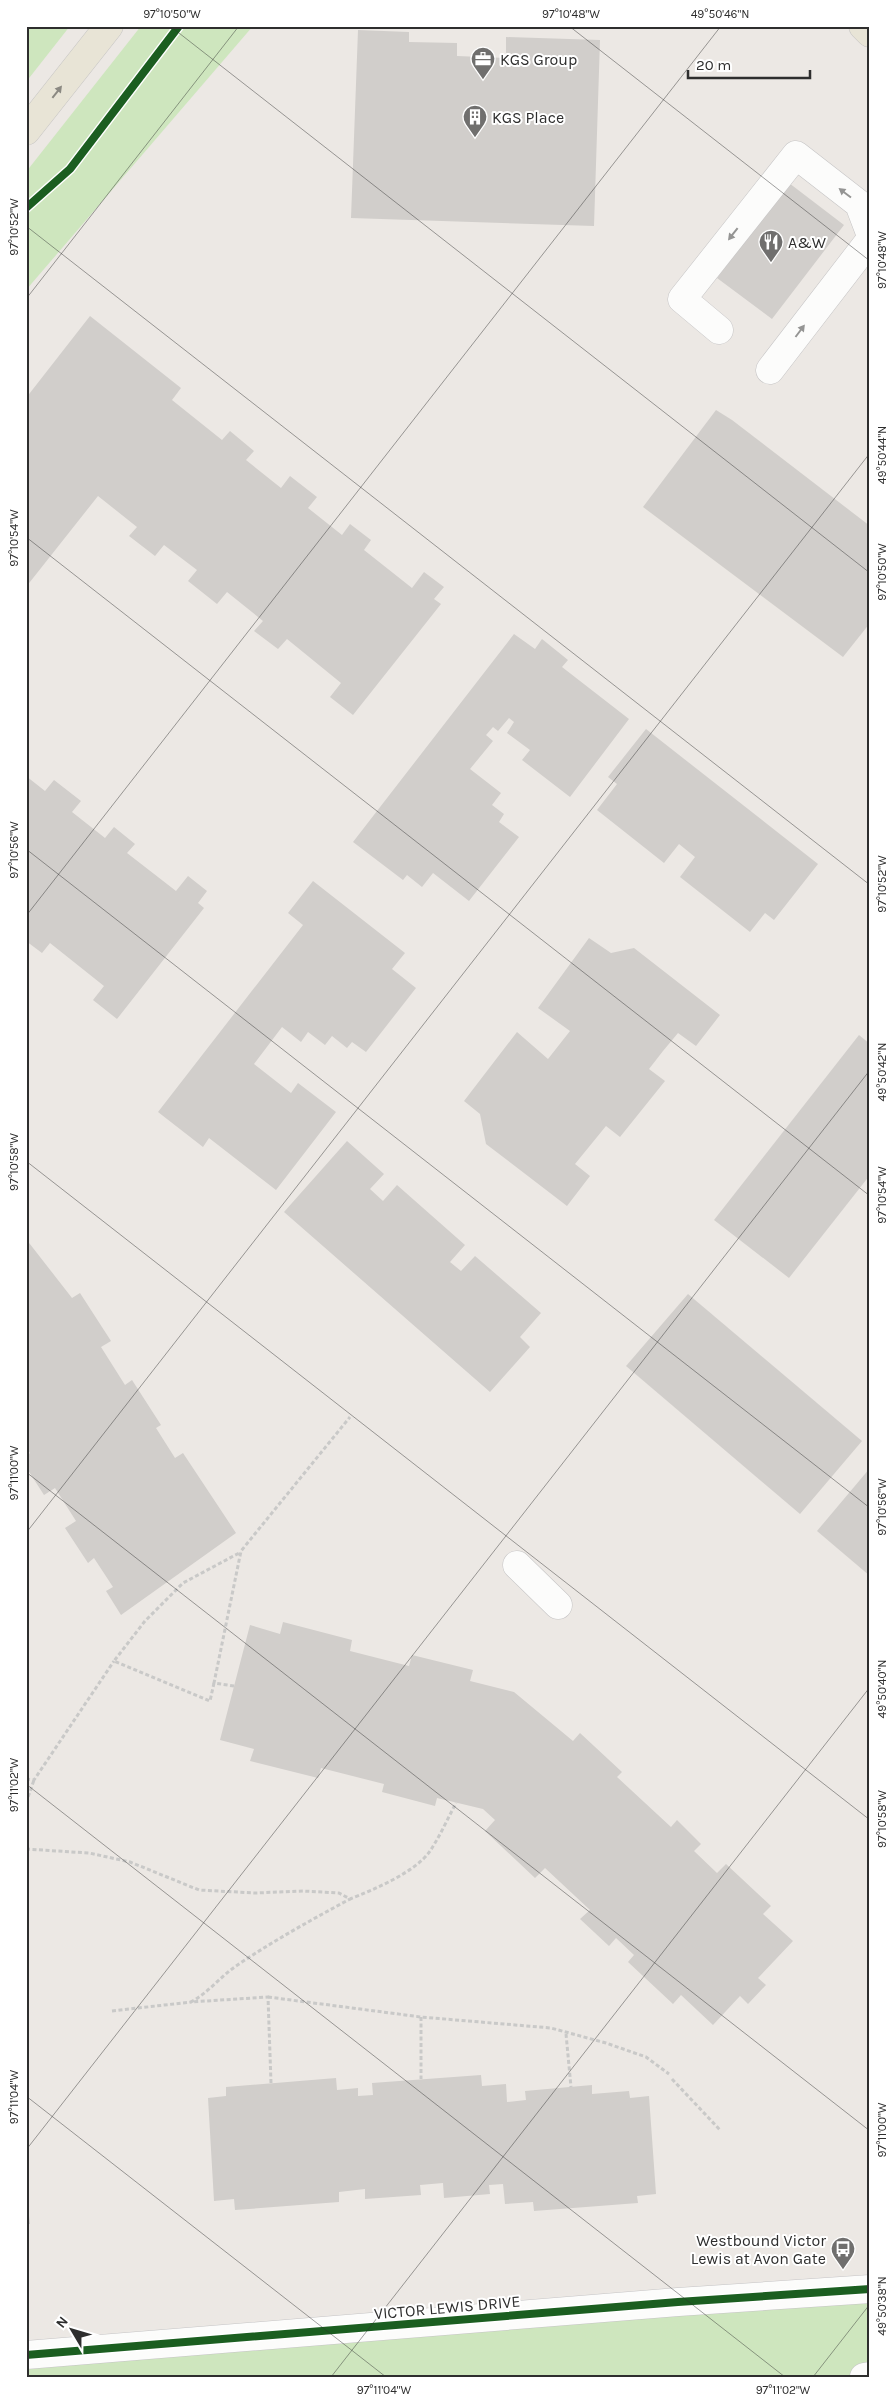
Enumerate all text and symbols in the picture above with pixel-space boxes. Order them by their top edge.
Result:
text: 97°10'50"W [143,7,201,21]
text: 97°10'48"W [542,7,600,21]
text: 49°50'46"N [691,7,749,21]
office icon: KGS Group [470,46,496,80]
scale bar [688,48,811,80]
place label: KGS Group [500,50,577,69]
text: 20 m [696,56,731,74]
one-way arrow [51,86,62,99]
building icon: KGS Place [462,104,488,138]
place label: KGS Place [492,108,564,127]
one-way arrow [839,187,852,198]
text: 97°10'52"W [7,198,21,256]
one-way arrow [728,227,739,240]
restaurant icon: A&W [758,229,784,263]
text: 97°10'48"W [875,231,889,289]
place label: A&W [788,233,827,252]
one-way arrow [795,324,805,338]
text: 49°50'44"N [875,426,889,484]
text: 97°10'54"W [7,509,21,567]
text: 97°10'50"W [875,543,889,601]
text: 97°10'56"W [7,821,21,879]
text: 97°10'52"W [875,855,889,913]
text: 49°50'42"N [875,1043,889,1101]
text: 97°10'58"W [7,1133,21,1191]
text: 97°10'54"W [875,1166,889,1224]
text: 97°11'00"W [7,1445,21,1500]
text: 97°10'56"W [875,1478,889,1536]
text: 49°50'40"N [875,1660,889,1718]
text: 97°11'02"W [7,1757,21,1812]
text: 97°10'58"W [875,1790,889,1848]
text: 97°11'04"W [7,2070,21,2124]
text: 97°11'00"W [875,2102,889,2157]
place label: Westbound Victor Lewis at Avon Gate [691,2231,826,2268]
bus stop icon: Westbound Victor Lewis at Avon Gate [830,2236,856,2270]
text: 49°50'38"N [875,2276,889,2336]
street label: VICTOR LEWIS DRIVE [373,2292,521,2323]
north arrow [48,2306,98,2356]
text: N [52,2313,72,2331]
text: 97°11'04"W [357,2383,411,2397]
text: 97°11'02"W [756,2383,811,2397]

